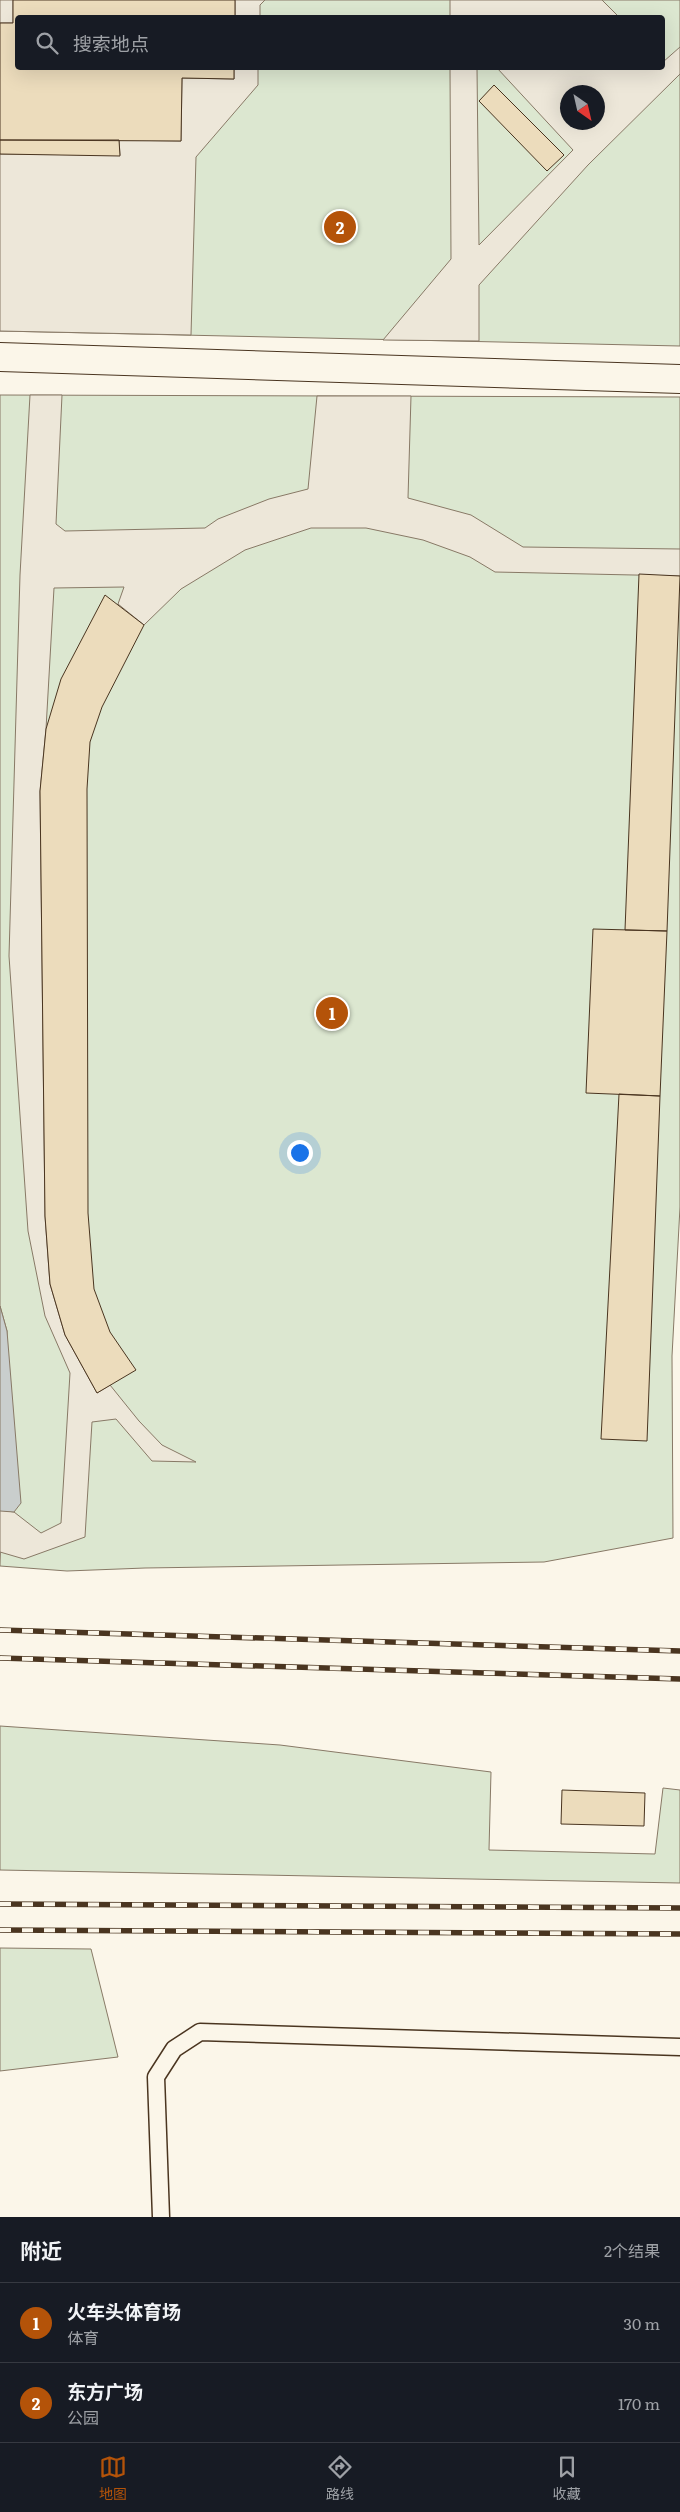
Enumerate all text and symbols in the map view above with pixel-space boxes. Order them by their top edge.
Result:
search box [15,15,665,70]
icon: search [33,29,61,57]
text: 搜索地点 [73,29,149,57]
north arrow [560,85,605,130]
pin: 2 [324,208,356,246]
pin: 1 [316,994,348,1032]
your location [287,1140,313,1166]
text: 附近 [20,2234,62,2265]
text: 2个结果 [604,2238,660,2262]
text: 火车头体育场 [67,2297,181,2325]
text: 1 [33,2311,39,2335]
text: 30 m [623,2311,660,2335]
text: 体育 [67,2325,99,2349]
text: 东方广场 [67,2377,143,2405]
text: 2 [32,2391,40,2415]
text: 170 m [618,2391,660,2415]
text: 公园 [67,2405,99,2429]
tab: 地图 [99,2453,127,2503]
tab: 路线 [326,2453,354,2503]
tab: 收藏 [553,2453,581,2503]

